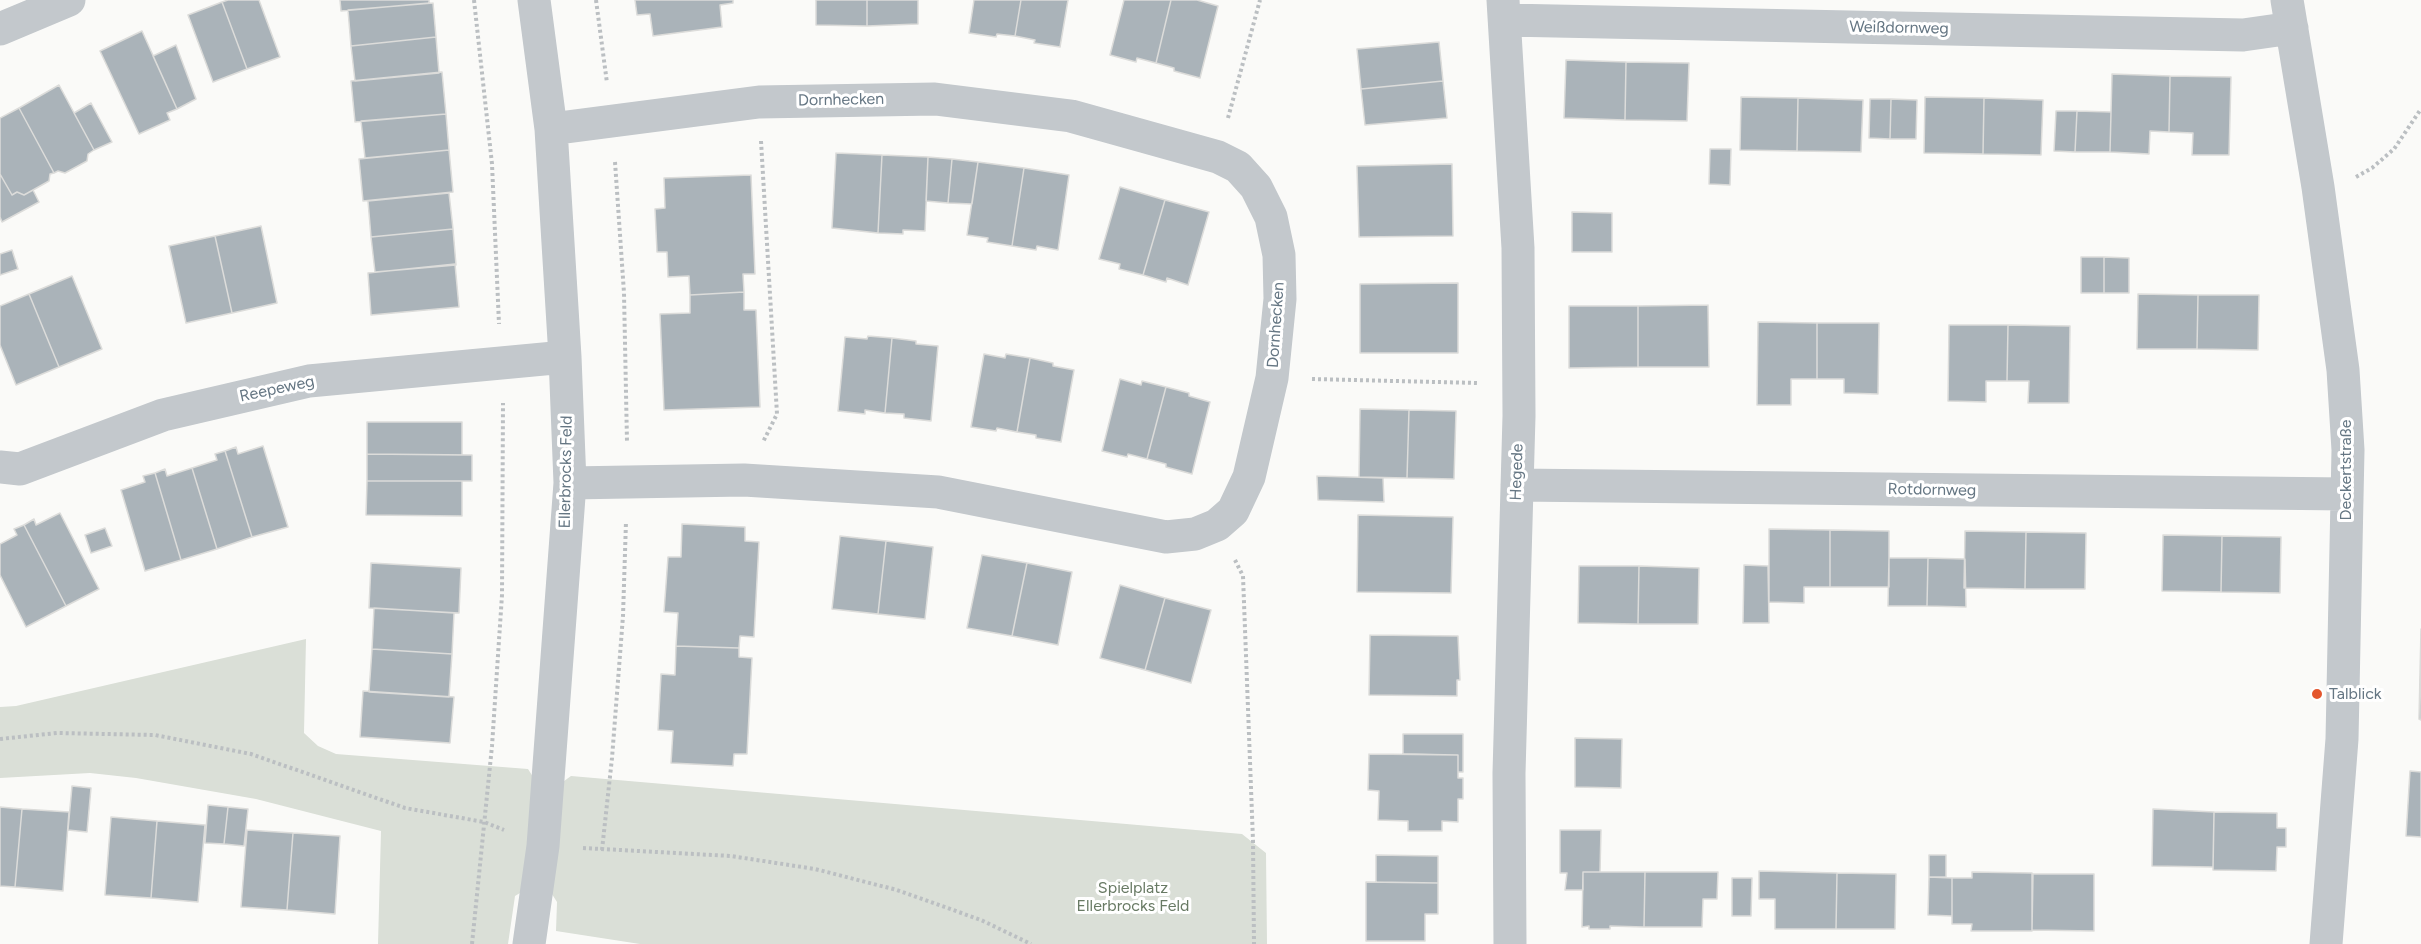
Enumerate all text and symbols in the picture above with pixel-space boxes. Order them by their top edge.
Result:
street label: Weißdornweg [1849,18,1949,38]
street label: Dornhecken [798,90,884,110]
street label: Dornhecken [1263,281,1289,369]
street label: Reepeweg [238,372,316,406]
street label: Ellerbrocks Feld [555,415,577,529]
street label: Deckertstraße [2336,419,2356,521]
street label: Hegede [1506,443,1528,501]
street label: Rotdornweg [1888,480,1976,500]
place label: Talblick [2329,684,2382,704]
marker: Talblick [2310,687,2324,701]
park label: Spielplatz Ellerbrocks Feld [1077,878,1189,916]

